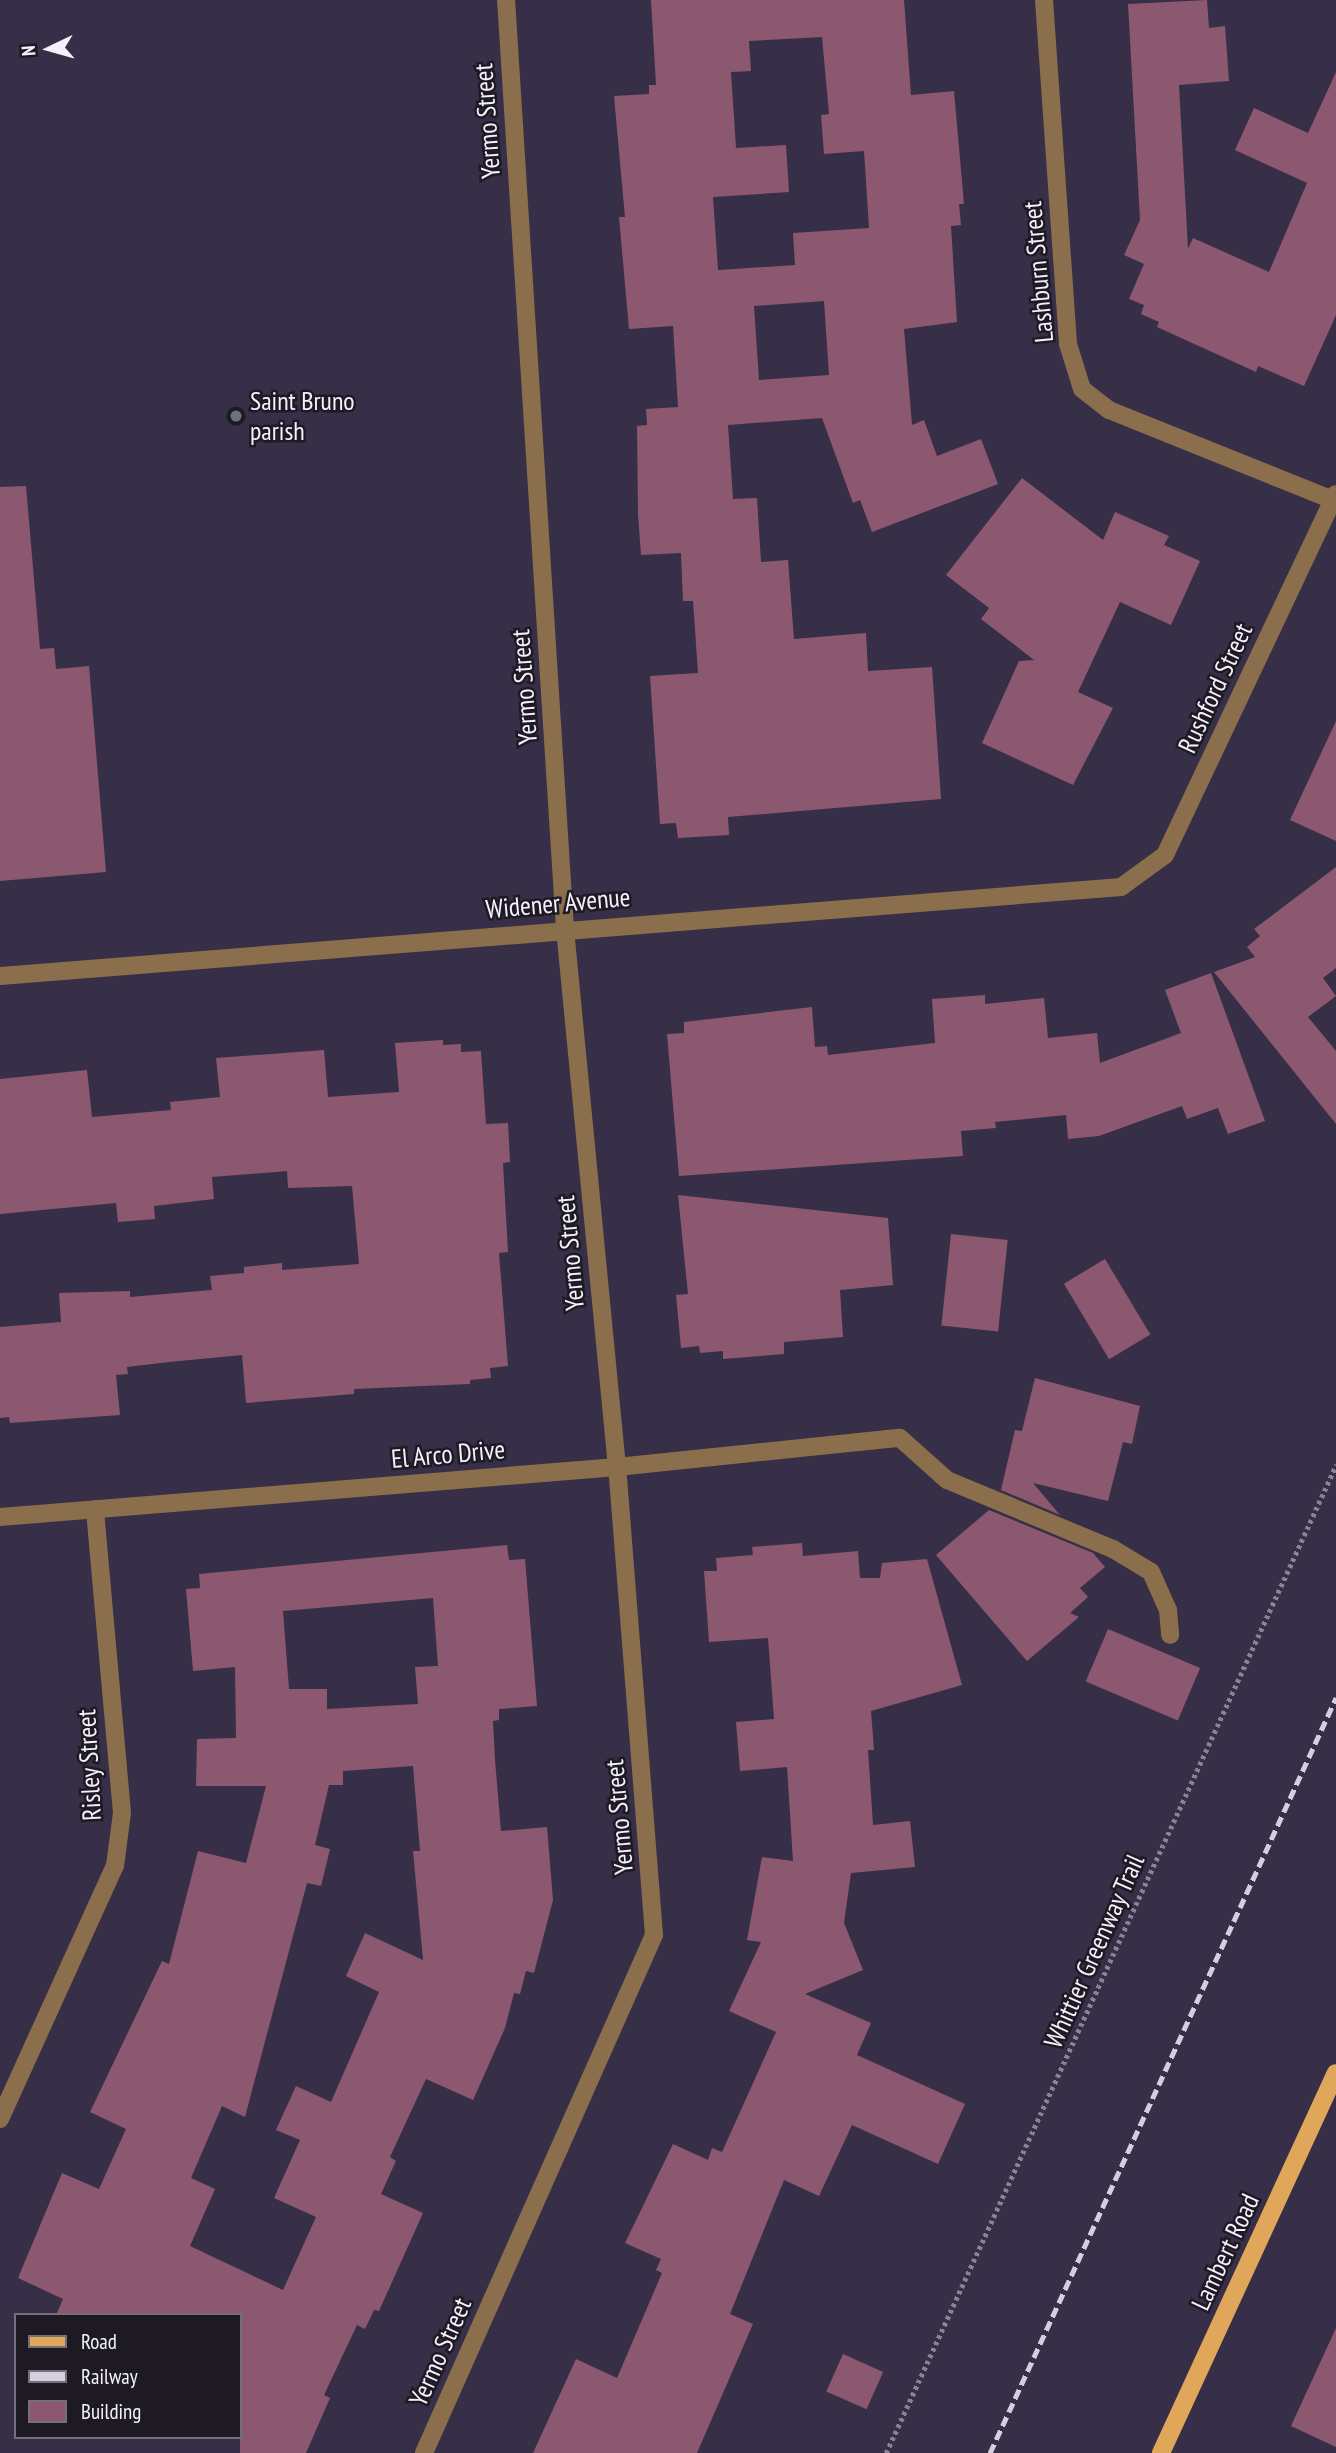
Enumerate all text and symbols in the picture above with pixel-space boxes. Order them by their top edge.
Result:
north arrow [14,14,84,84]
text: N [16,45,40,57]
street label: Yermo Street [467,62,507,180]
street label: Lashburn Street [1016,200,1060,344]
place label: Saint Bruno parish [250,385,355,446]
marker: Saint Bruno parish [228,408,244,424]
street label: Rushford Street [1171,618,1259,758]
street label: Yermo Street [504,628,544,746]
street label: Widener Avenue [484,881,632,925]
street label: Yermo Street [549,1194,591,1312]
street label: El Arco Drive [389,1433,507,1475]
street label: Risley Street [70,1708,108,1822]
street label: Yermo Street [598,1758,640,1876]
street label: Whittier Greenway Trail [1037,1849,1151,2053]
street label: Lambert Road [1185,2189,1265,2315]
street label: Yermo Street [402,2293,478,2411]
legend [14,2313,242,2439]
text: Road [81,2328,117,2355]
text: Railway [81,2363,138,2390]
text: Building [81,2398,141,2425]

